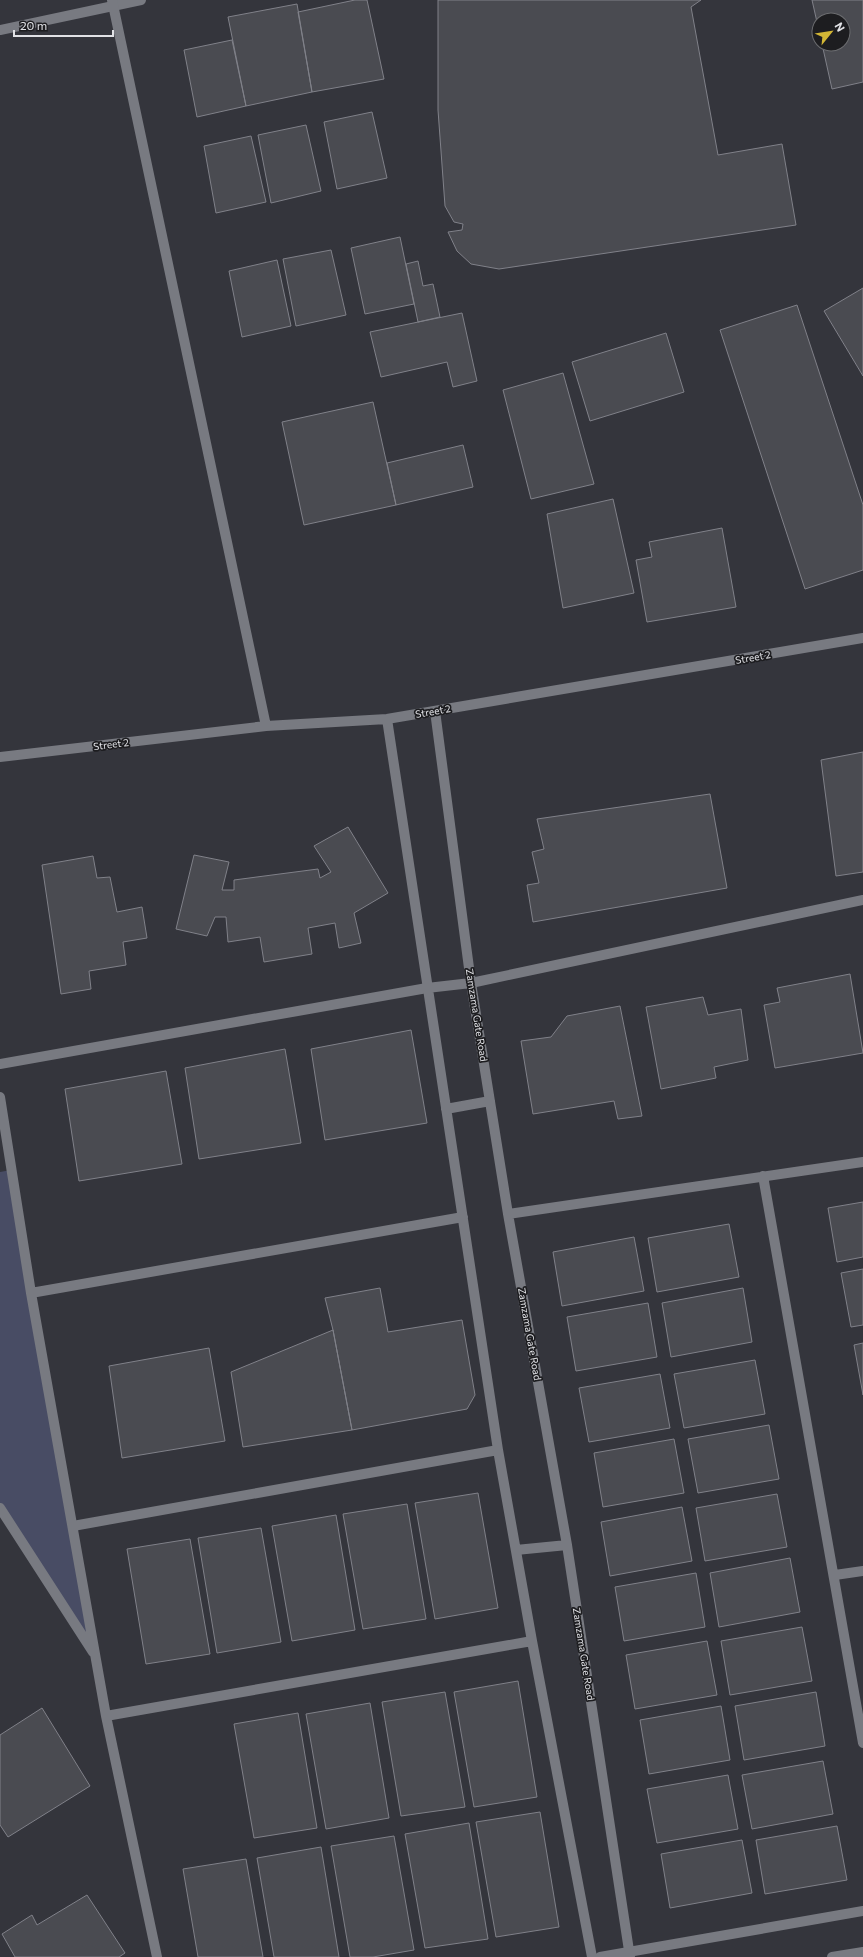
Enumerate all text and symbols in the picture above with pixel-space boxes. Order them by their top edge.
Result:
scale bar [14,12,113,38]
north arrow [811,12,851,52]
text: 20 m [20,18,47,32]
text: N [832,20,848,34]
street label: Street 2 [734,648,772,666]
street label: Street 2 [414,702,452,720]
street label: Street 2 [93,736,130,752]
street label: Zamzama Gate Road [464,968,490,1063]
street label: Zamzama Gate Road [516,1287,544,1381]
street label: Zamzama Gate Road [571,1607,597,1702]

